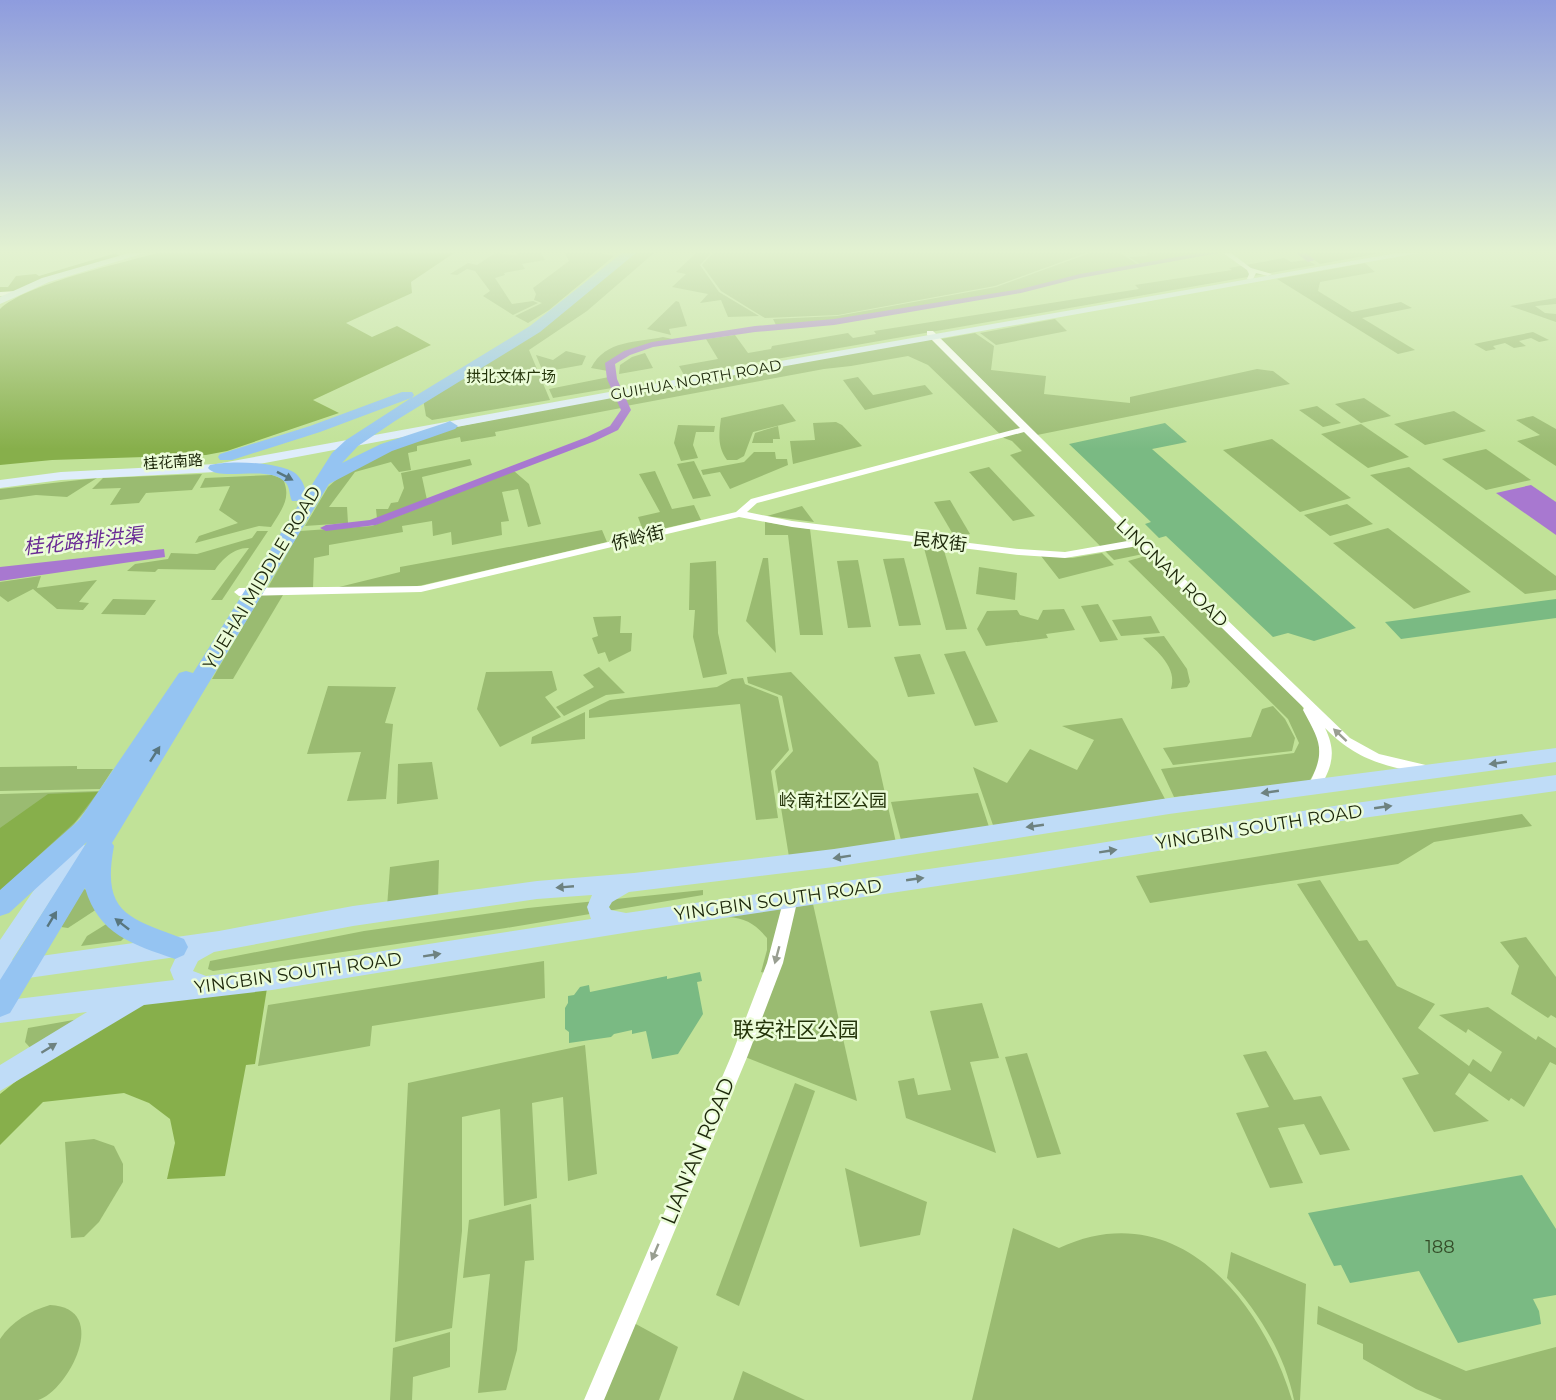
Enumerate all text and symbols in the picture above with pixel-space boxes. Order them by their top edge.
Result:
street label: GUIHUA NORTH ROAD [609,355,783,404]
park label: 拱北文体广场 [466,367,556,386]
street label: 桂花南路 [142,450,204,473]
one-way arrow [276,471,293,481]
street label: YUEHAI MIDDLE ROAD [198,482,326,674]
street label: LINGNAN ROAD [1111,514,1233,632]
street label: 侨岭街 [609,521,667,555]
water label: 桂花路排洪渠 [22,522,147,559]
street label: 民权街 [912,528,968,556]
one-way arrow [1333,729,1348,742]
one-way arrow [149,746,161,762]
one-way arrow [1488,758,1507,767]
one-way arrow [1260,788,1279,797]
park label: 岭南社区公园 [779,790,887,812]
street label: YINGBIN SOUTH ROAD [1154,800,1364,854]
one-way arrow [1374,802,1393,811]
one-way arrow [1025,821,1044,830]
one-way arrow [1098,847,1117,856]
one-way arrow [833,852,852,861]
street label: YINGBIN SOUTH ROAD [673,875,883,925]
one-way arrow [905,875,924,884]
one-way arrow [556,882,575,892]
one-way arrow [47,910,57,927]
one-way arrow [114,918,130,931]
one-way arrow [772,946,781,964]
street label: YINGBIN SOUTH ROAD [193,948,403,998]
one-way arrow [422,950,441,959]
park label: 联安社区公园 [733,1017,859,1042]
one-way arrow [41,1042,57,1054]
street label: LIAN'AN ROAD [655,1074,740,1228]
house number: 188 [1425,1236,1455,1258]
one-way arrow [650,1243,659,1261]

